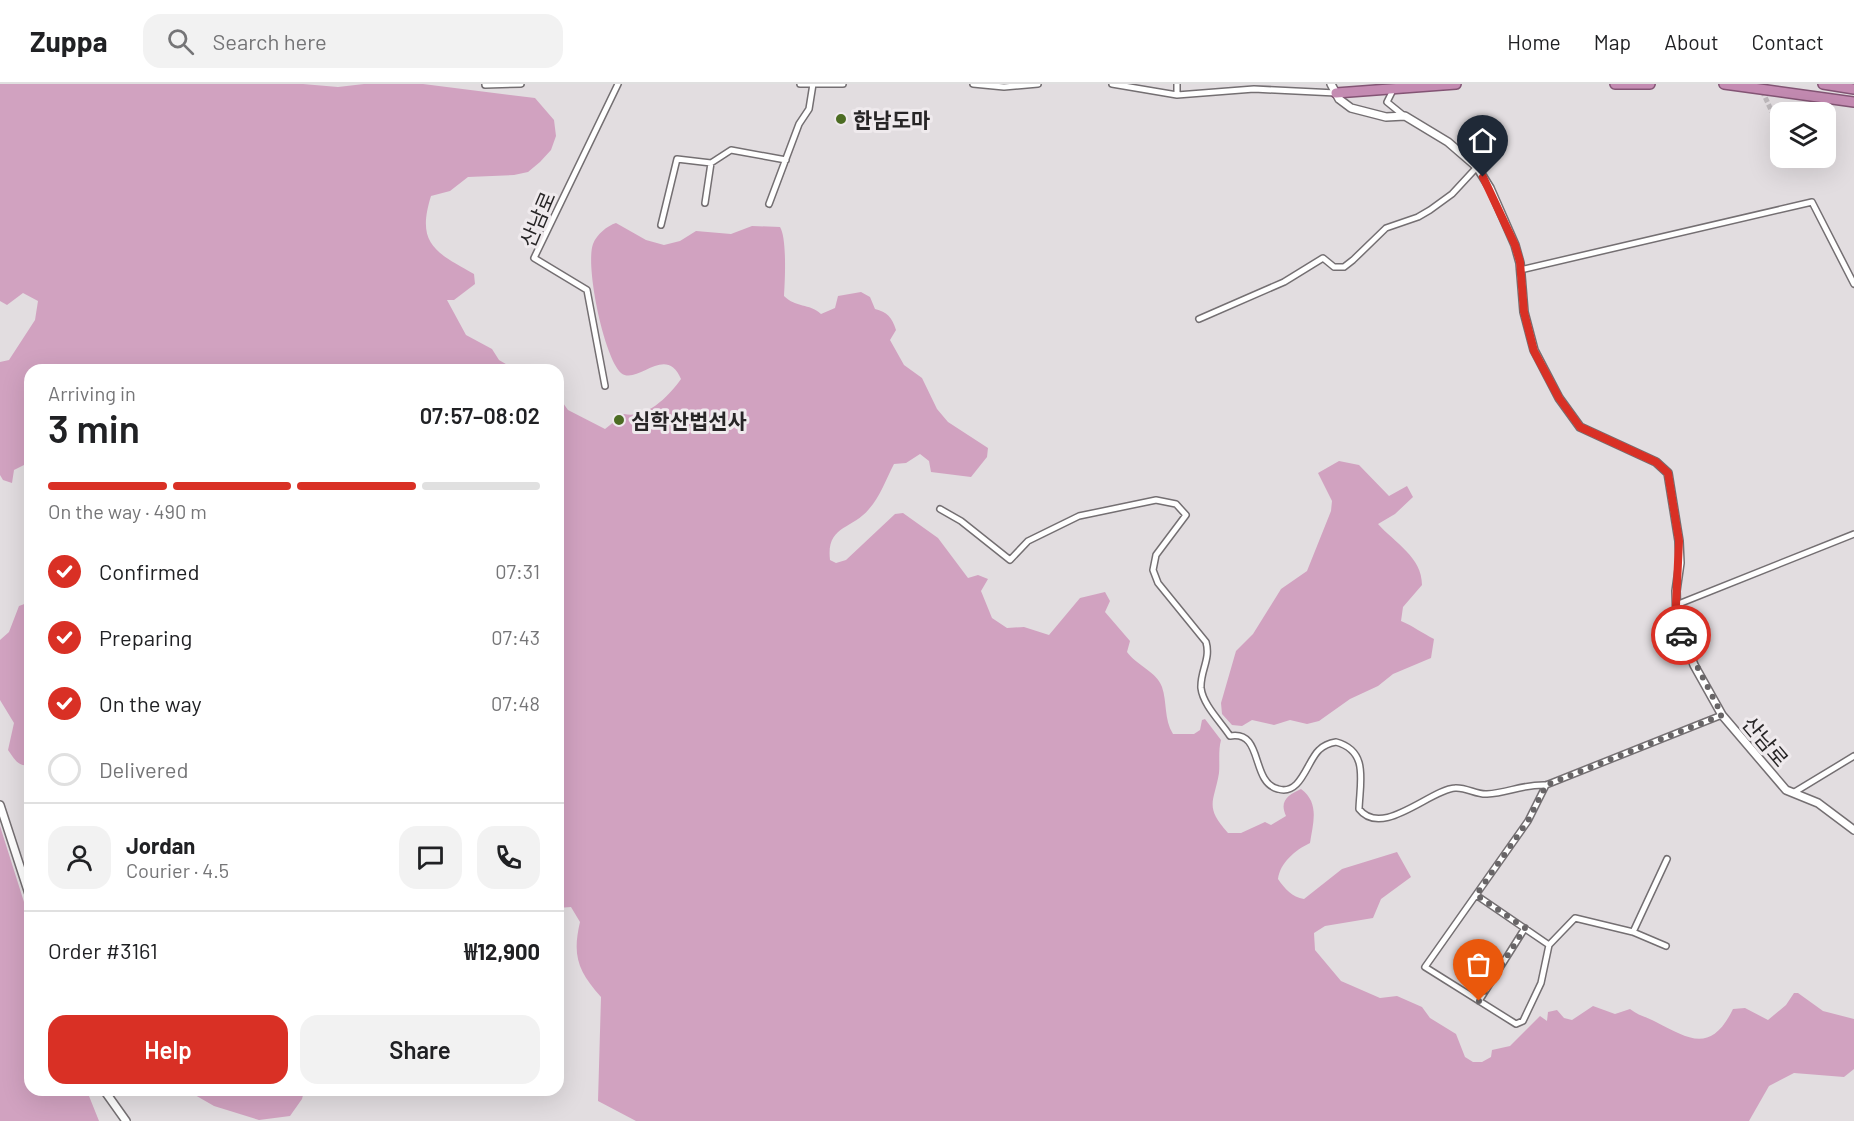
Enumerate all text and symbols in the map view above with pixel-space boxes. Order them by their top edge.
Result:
search box [143,14,563,68]
text: Zuppa [30,24,107,58]
icon: search [164,25,197,58]
text: Search here [212,28,327,54]
text: Home [1507,29,1561,54]
text: Map [1594,29,1631,54]
text: About [1664,29,1719,54]
text: Contact [1752,29,1824,54]
map controls [1770,102,1836,168]
button: layers [1770,102,1836,168]
place label: 한남도마 [853,107,930,132]
marker: 한남도마 [834,112,848,126]
pin [1457,115,1508,177]
icon: home [1466,124,1499,157]
street label: 산남로 [514,187,560,251]
text: Arriving in [48,381,136,405]
text: 07:57–08:02 [420,402,540,428]
text: 3 min [48,404,140,451]
place label: 심학산법선사 [631,408,747,433]
marker: 심학산법선사 [612,413,626,427]
text: On the way · 490 m [48,499,207,523]
icon: check [48,555,81,588]
text: Confirmed [99,558,199,584]
text: 07:31 [495,559,540,583]
courier [1651,605,1711,665]
icon: car [1665,619,1698,652]
icon: check [48,621,81,654]
text: Preparing [99,624,192,650]
text: 07:43 [491,625,540,649]
icon: check [48,687,81,720]
text: On the way [99,690,202,716]
text: 07:48 [491,691,540,715]
street label: 산남로 [1738,711,1794,771]
text: Delivered [99,756,188,782]
button: person [48,826,111,889]
button: chat [399,826,462,889]
button: phone [477,826,540,889]
text: Jordan [126,832,195,858]
text: Courier · 4.5 [126,858,229,882]
text: Order #3161 [48,937,158,963]
text: ₩12,900 [464,938,540,964]
pin [1453,939,1504,1001]
icon: bag [1462,948,1495,981]
button: Help [48,1015,288,1084]
button: Share [300,1015,540,1084]

